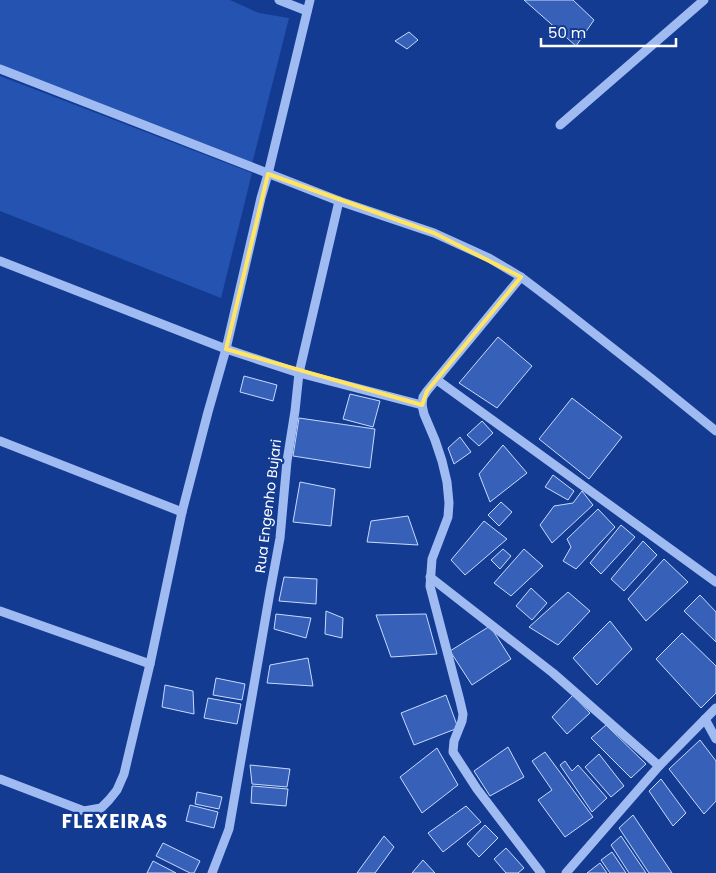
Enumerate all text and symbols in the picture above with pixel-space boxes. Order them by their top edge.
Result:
scale bar [541,15,676,47]
text: 50 m [548,22,586,43]
street label: Rua Engenho Bujari [250,438,286,574]
district label: FLEXEIRAS [62,808,168,835]

